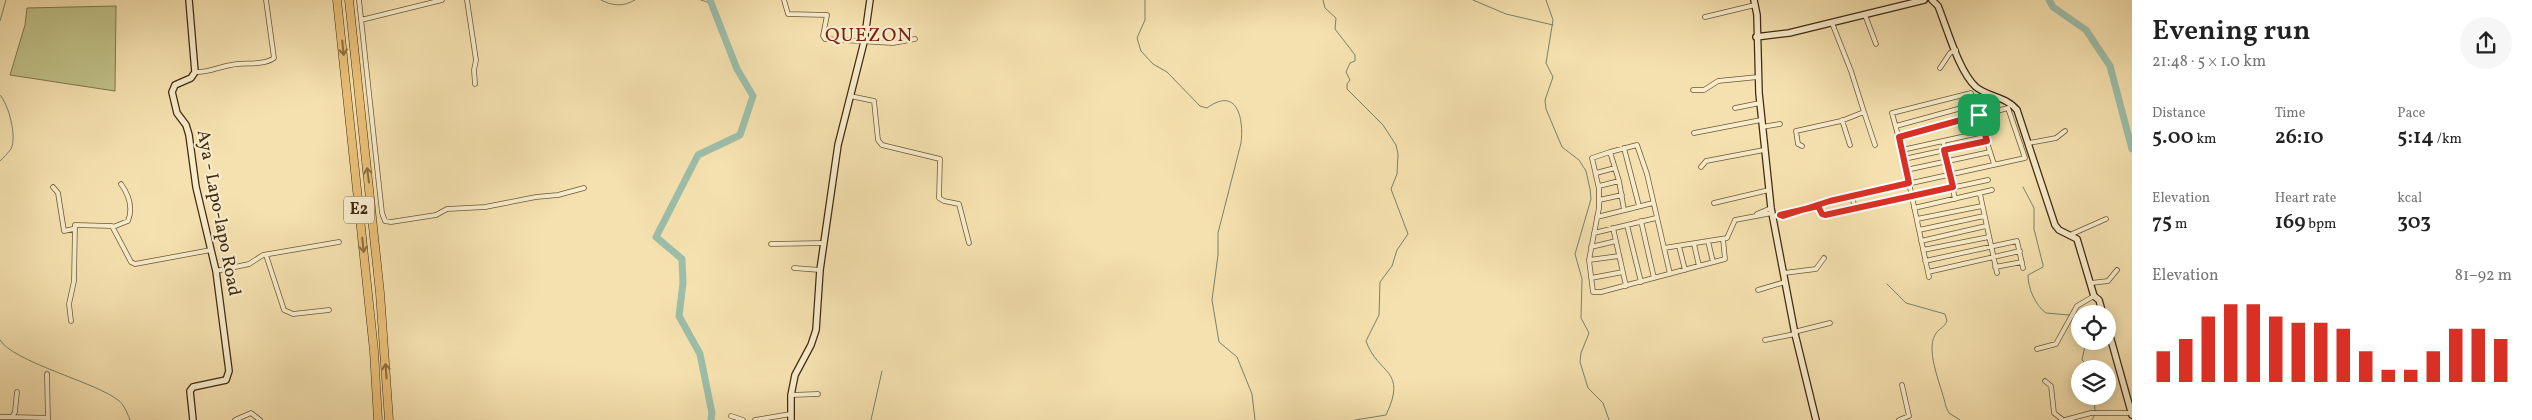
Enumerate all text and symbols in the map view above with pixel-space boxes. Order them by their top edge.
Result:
text: Evening run [2152,12,2311,51]
button: share [2460,17,2512,69]
district label: QUEZON [825,22,913,50]
one-way arrow [338,40,348,56]
text: 21:48 · 5 × 1.0 km [2152,51,2266,73]
pin [1958,94,2000,136]
icon: arrive [1965,101,1993,129]
text: Distance [2152,104,2206,123]
text: Time [2275,104,2305,123]
text: Pace [2397,104,2425,123]
text: 5.00 [2152,123,2194,152]
text: 26:10 [2275,123,2324,152]
text: 5:14 [2397,123,2434,152]
street label: Aya - Lapo-lapo Road [190,128,246,298]
text: km [2194,130,2216,149]
text: /km [2434,130,2462,149]
one-way arrow [363,167,373,183]
text: Elevation [2152,189,2210,208]
text: Heart rate [2275,189,2336,208]
text: kcal [2397,189,2422,208]
road number: E2 [344,196,374,224]
text: 75 [2152,208,2172,237]
text: 169 [2275,208,2305,237]
text: 303 [2397,208,2431,237]
text: m [2172,215,2187,234]
text: bpm [2305,215,2336,234]
one-way arrow [358,237,367,253]
text: Elevation [2152,265,2219,287]
text: 81–92 m [2455,265,2512,287]
map controls [2071,305,2116,405]
button: locate [2071,305,2116,350]
button: layers [2071,360,2116,405]
one-way arrow [381,364,391,380]

